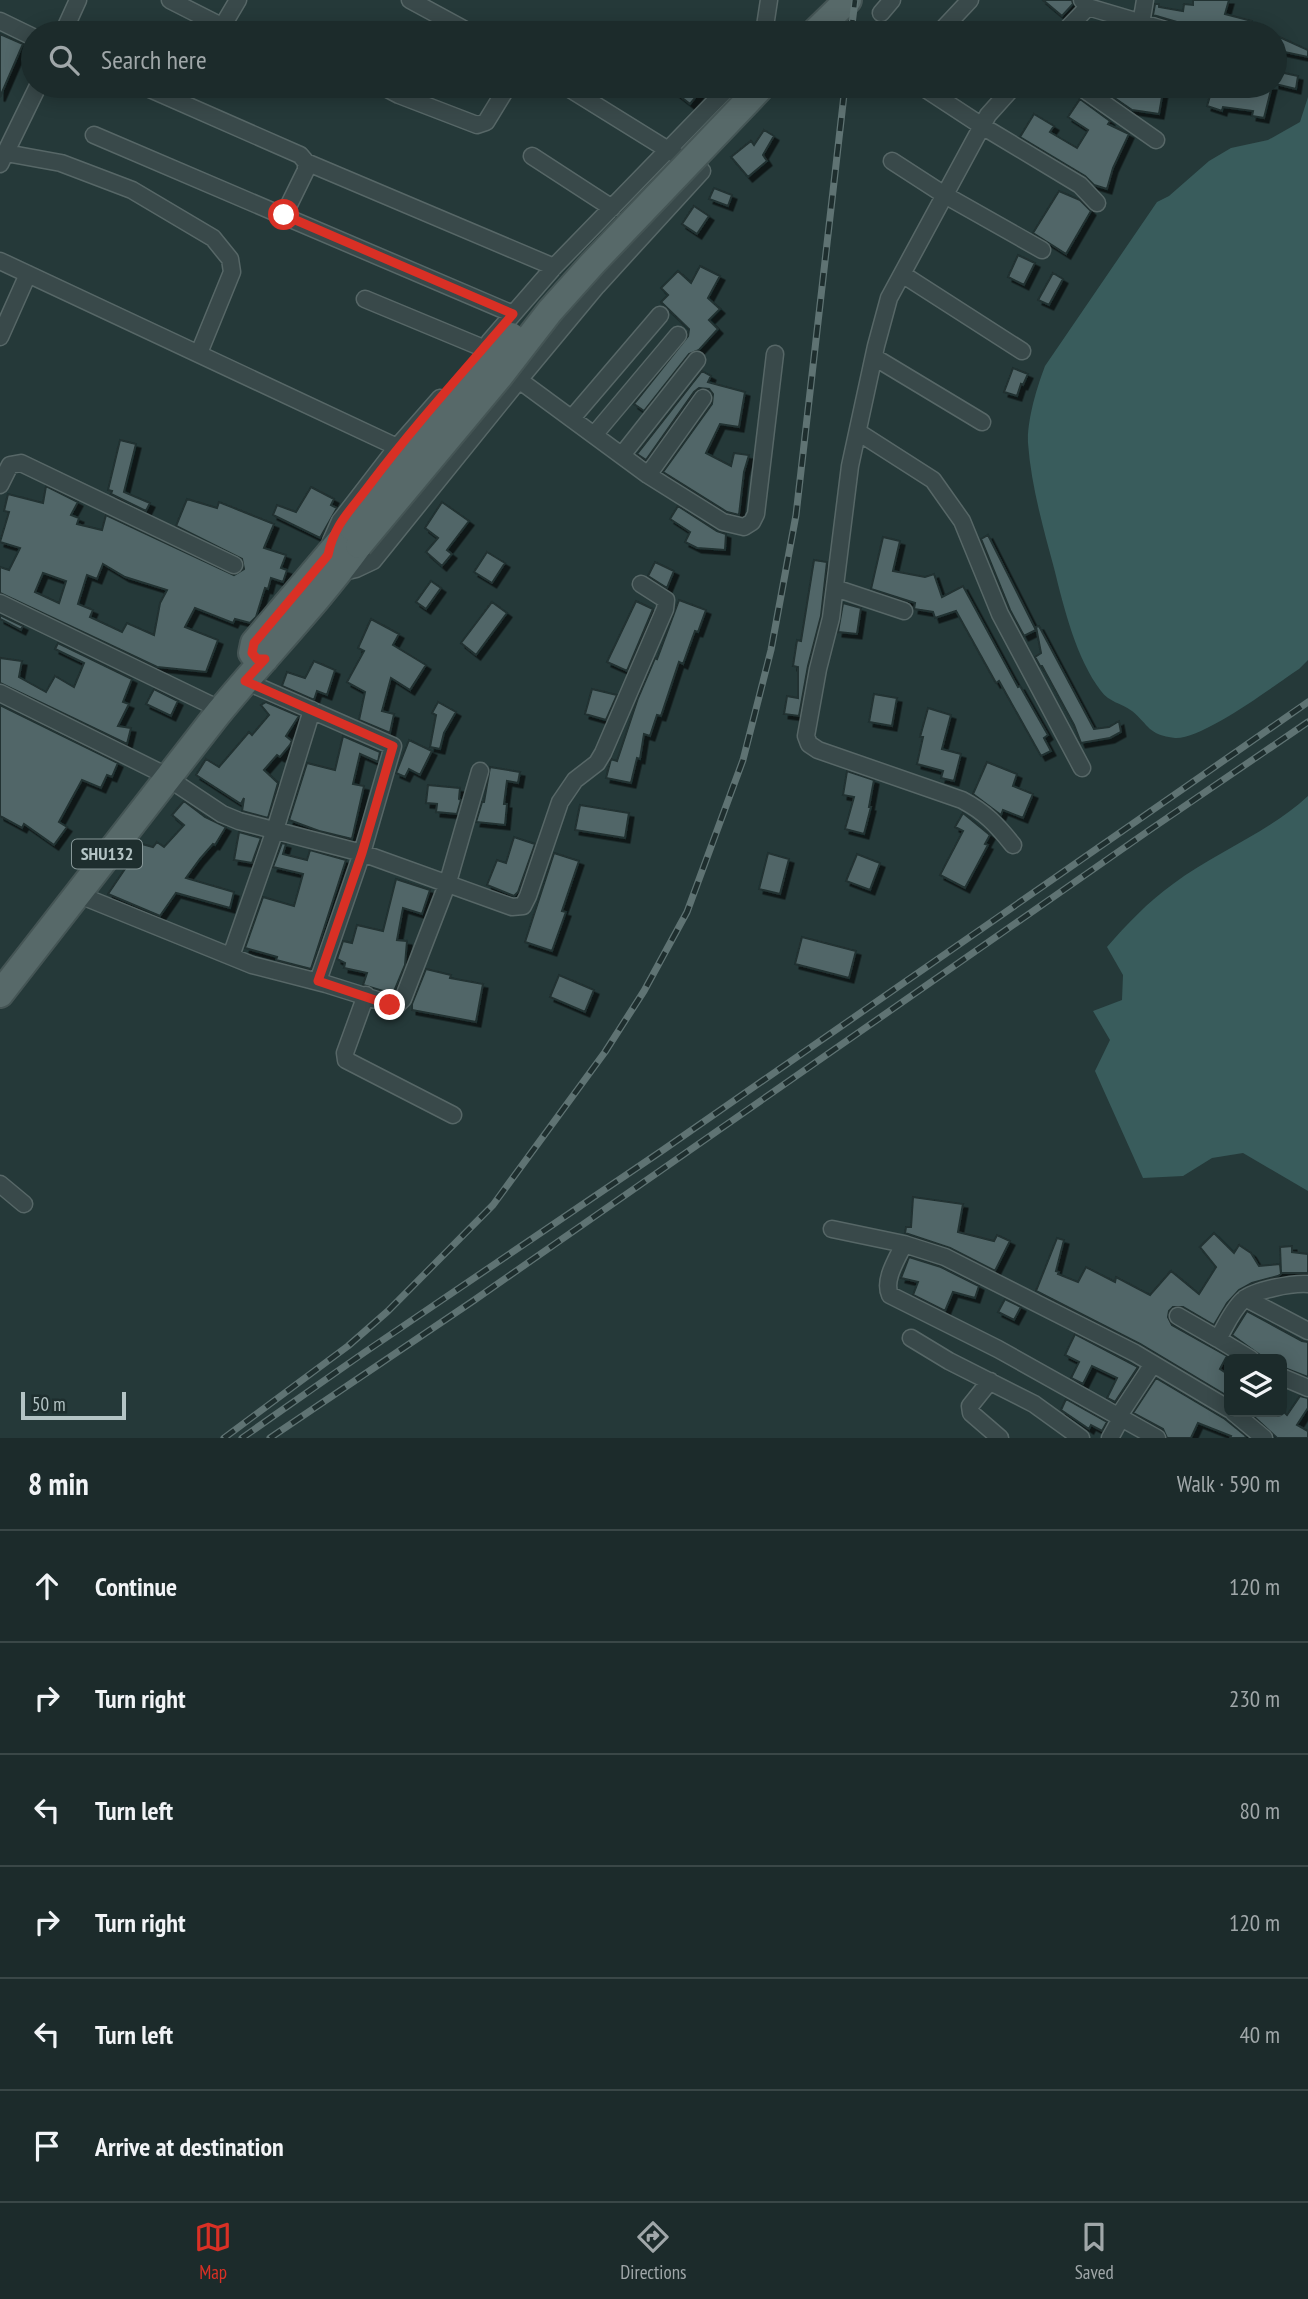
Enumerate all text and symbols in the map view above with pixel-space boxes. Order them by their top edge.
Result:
search box [21,21,1287,98]
icon: search [45,41,83,79]
text: Search here [101,43,207,76]
route start [268,199,299,230]
road number: SHU132 [72,840,142,868]
route end [374,989,405,1020]
map controls [1224,1354,1287,1417]
button: layers [1224,1354,1287,1417]
scale bar [21,1389,126,1421]
text: 50 m [32,1392,66,1416]
text: 8 min [28,1464,89,1503]
text: Walk · 590 m [1177,1469,1280,1498]
icon: ahead [28,1567,66,1605]
text: Continue [95,1570,177,1603]
text: 120 m [1229,1572,1280,1601]
icon: right [28,1679,66,1717]
text: Turn right [95,1682,186,1715]
text: 230 m [1229,1684,1280,1713]
icon: left [28,1791,66,1829]
text: Turn left [95,1794,173,1827]
text: 80 m [1239,1796,1280,1825]
icon: right [28,1903,66,1941]
text: Turn right [95,1906,186,1939]
text: 120 m [1229,1908,1280,1937]
icon: left [28,2015,66,2053]
text: Turn left [95,2018,173,2051]
text: 40 m [1239,2020,1280,2049]
icon: arrive [28,2127,66,2165]
text: Arrive at destination [95,2130,284,2163]
tab: Map [194,2218,232,2284]
tab: Directions [620,2218,686,2284]
tab: Saved [1075,2218,1114,2284]

